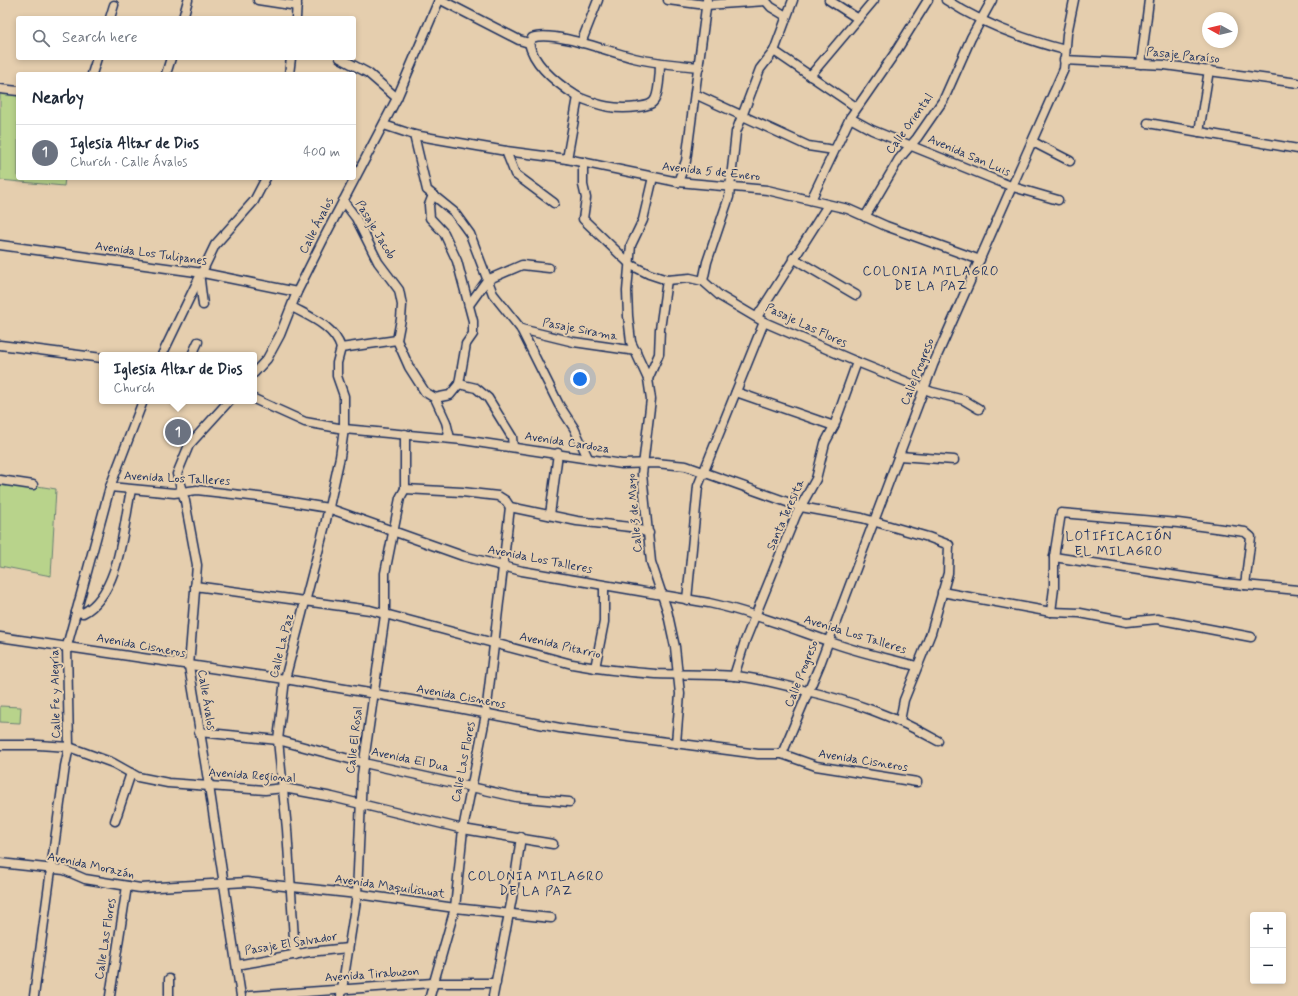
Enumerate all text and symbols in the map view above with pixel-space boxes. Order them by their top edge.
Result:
north arrow [1202,12,1238,48]
search box [16,16,356,60]
icon: search [30,27,52,49]
text: Search here [62,28,138,48]
street label: Pasaje Paraíso [1146,44,1220,68]
text: Nearby [32,87,84,109]
street label: Calle Oriental [883,90,937,158]
street label: Avenida San Luis [925,131,1013,181]
text: Iglesia Altar de Dios [70,134,199,154]
text: 1 [42,144,48,161]
text: 400 m [303,144,340,161]
text: Church · Calle Ávalos [70,154,187,171]
street label: Avenida 5 de Enero [661,159,761,185]
street label: Calle Ávalos [296,195,338,257]
street label: Pasaje Jacob [351,198,399,263]
street label: Avenida Los Tulipanes [94,238,208,270]
district label: COLONIA MILAGRO DE LA PAZ [862,263,1000,295]
street label: Pasaje Las Flores [763,300,850,352]
street label: Pasaje Sirama [541,315,620,345]
street label: Calle Progreso [897,336,939,408]
popup [99,352,257,404]
text: Iglesia Altar de Dios [114,360,242,380]
your location [570,369,590,389]
text: Church [114,380,155,397]
pin: 1 [165,417,191,447]
street label: Avenida Cardoza [523,428,611,458]
street label: Avenida Los Talleres [123,468,231,490]
street label: Calle 3 de Mayo [624,472,646,553]
street label: Santa Teresita [763,476,809,553]
district label: LOTIFICACIÓN EL MILAGRO [1065,528,1173,560]
street label: Avenida Los Talleres [486,542,594,578]
street label: Calle La Paz [266,612,298,680]
street label: Avenida Los Talleres [802,612,909,658]
street label: Avenida Pitarrio [518,629,602,663]
street label: Avenida Cisneros [95,630,188,662]
street label: Calle Progreso [781,638,823,710]
street label: Calle Fe y Alegría [47,649,65,739]
street label: Calle Ávalos [193,669,219,732]
street label: Avenida Cisneros [415,681,508,713]
street label: Calle El Rosal [343,705,367,775]
street label: Calle Las Flores [448,720,480,804]
street label: Avenida El Dua [370,744,450,776]
street label: Avenida Cisneros [817,746,910,776]
street label: Avenida Regional [208,765,296,788]
street label: Avenida Morazán [46,849,136,883]
district label: COLONIA MILAGRO DE LA PAZ [467,868,605,900]
street label: Avenida Maquilishuat [334,871,446,903]
street label: Calle Las Flores [92,897,120,981]
map controls [1250,912,1286,984]
button: + [1250,912,1286,948]
street label: Pasaje El Salvador [244,929,339,959]
button: − [1250,948,1286,984]
street label: Avenida Tirabuzon [324,964,420,986]

